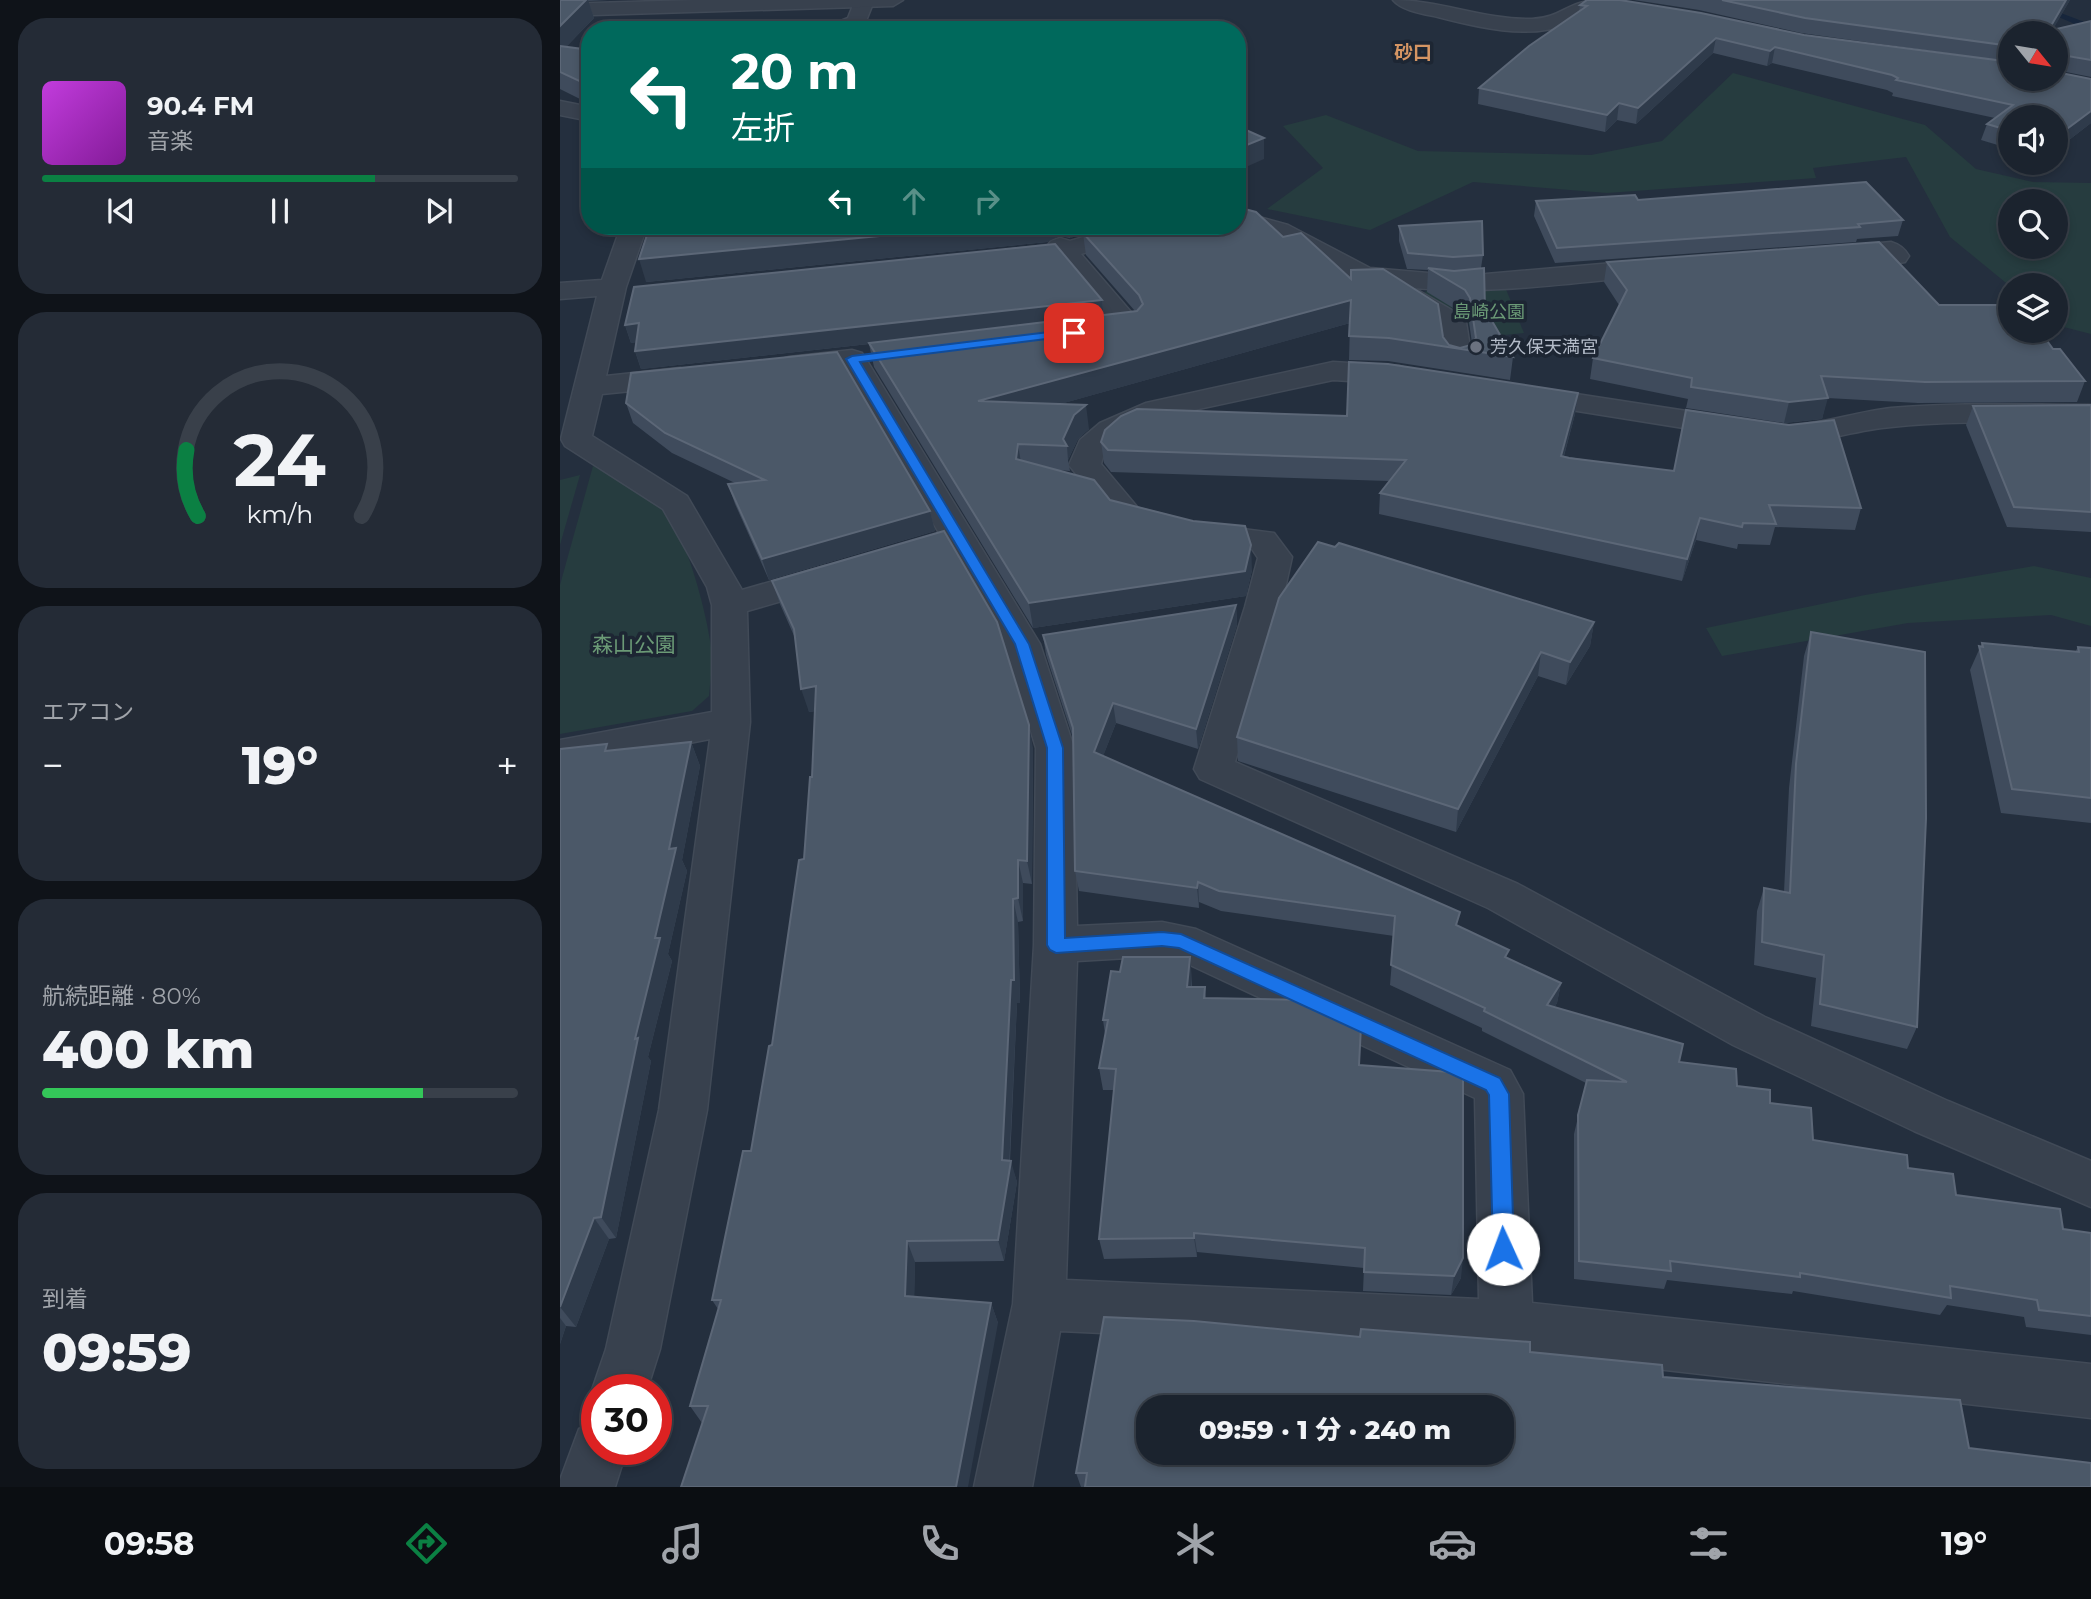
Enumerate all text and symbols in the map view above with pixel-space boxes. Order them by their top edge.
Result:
north arrow [1998,21,2068,91]
map controls [1998,21,2068,343]
district label: 砂口 [1394,41,1432,64]
text: 20 m [731,42,858,101]
icon: left [616,49,707,140]
text: 90.4 FM [147,90,254,122]
button: sound [1998,105,2068,175]
text: 左折 [731,108,795,147]
text: 音楽 [147,127,193,155]
icon: left [822,182,860,220]
icon: ahead [895,182,933,220]
icon: right [968,182,1006,220]
button: search [1998,189,2068,259]
icon: previous [102,192,140,230]
icon: pause [261,192,299,230]
icon: next [420,192,458,230]
button: layers [1998,273,2068,343]
park label: 島崎公園 [1453,301,1525,323]
pin [1044,303,1104,363]
icon: arrive [1055,314,1093,352]
place label: 芳久保天満宮 [1490,336,1598,358]
marker: 芳久保天満宮 [1468,339,1484,355]
text: 24 [234,416,326,504]
text: km/h [247,498,313,528]
park label: 森山公園 [592,632,676,657]
text: エアコン [42,698,134,726]
text: 19° [242,734,318,797]
text: − [42,742,64,789]
text: + [496,742,518,789]
text: 航続距離 · 80% [42,982,201,1010]
text: 400 km [42,1018,254,1081]
position arrow [1466,1212,1540,1286]
text: 到着 [42,1285,88,1313]
text: 09:59 [42,1321,191,1384]
speed limit sign: 30 [581,1374,672,1465]
text: 09:59 · 1 分 · 240 m [1199,1414,1451,1446]
icon: directions [402,1519,451,1568]
icon: music [658,1519,707,1568]
icon: phone [915,1519,964,1568]
icon: climate [1171,1519,1220,1568]
icon: car [1428,1519,1477,1568]
icon: filters [1684,1519,1733,1568]
text: 09:58 [104,1524,194,1563]
text: 19° [1941,1524,1987,1563]

